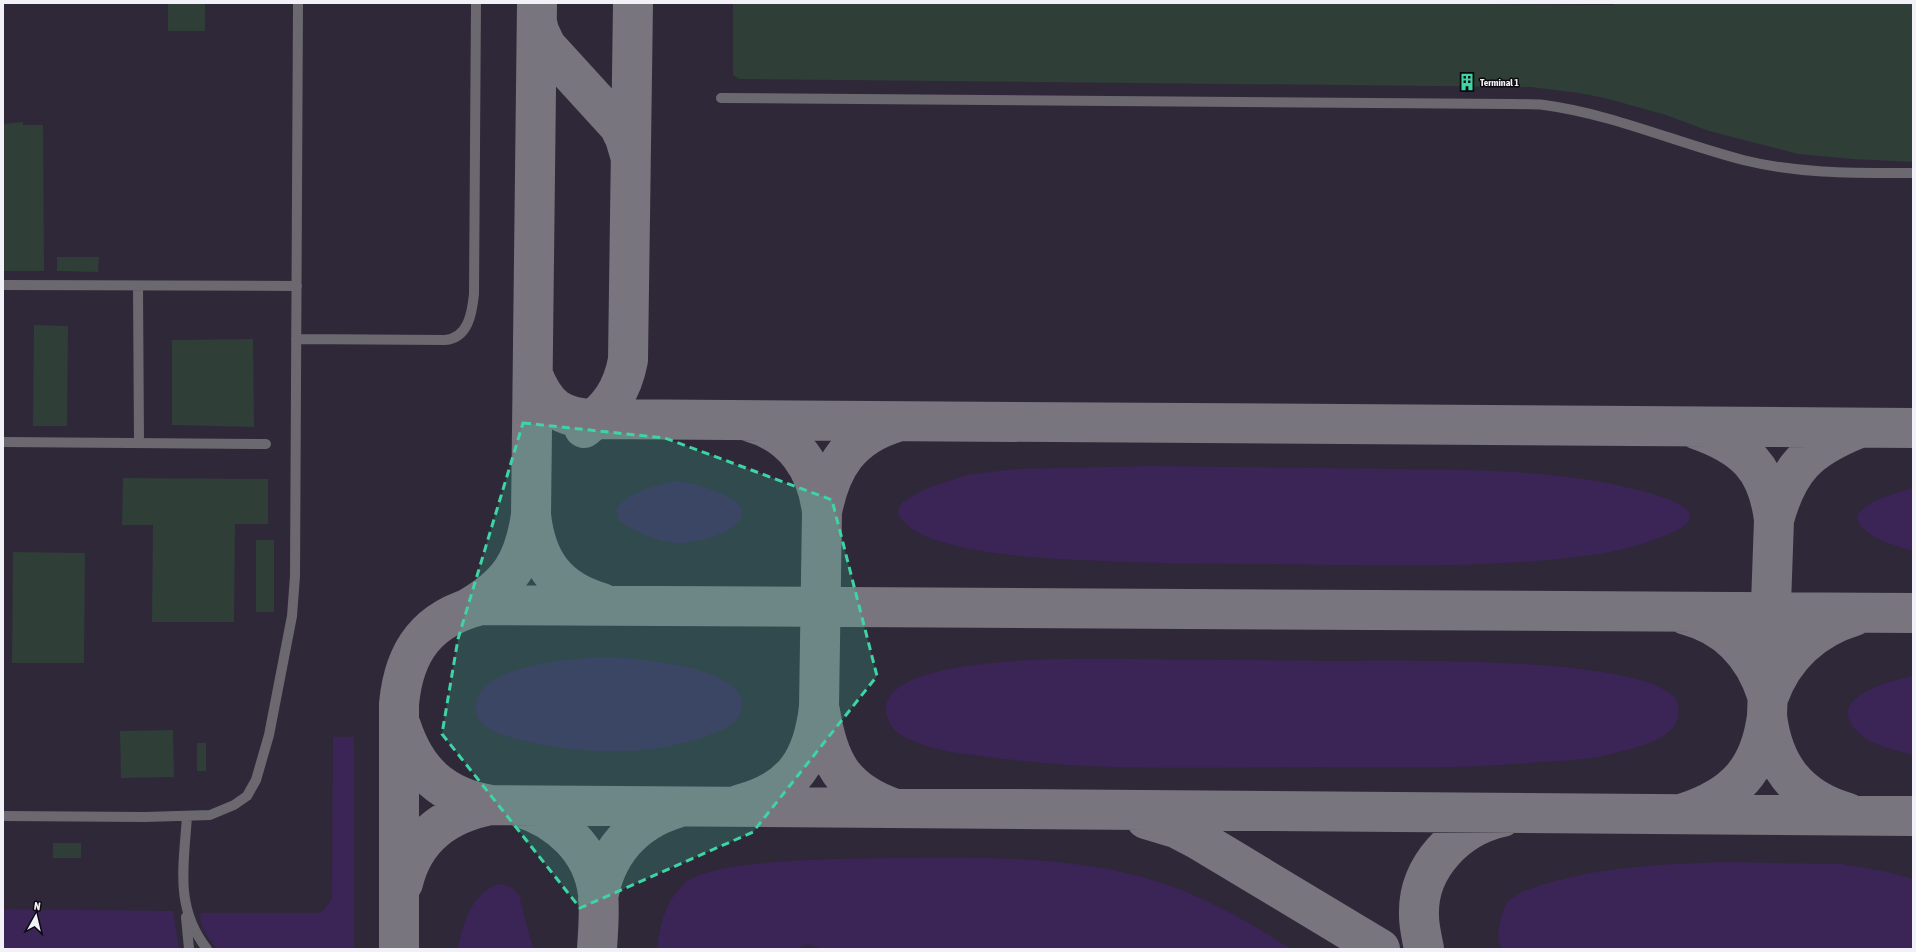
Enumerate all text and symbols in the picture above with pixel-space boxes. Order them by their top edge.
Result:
building icon: Terminal 1 [1457,72,1477,92]
place label: Terminal 1 [1480,77,1519,88]
north arrow [16,896,56,936]
text: N [33,900,41,912]

